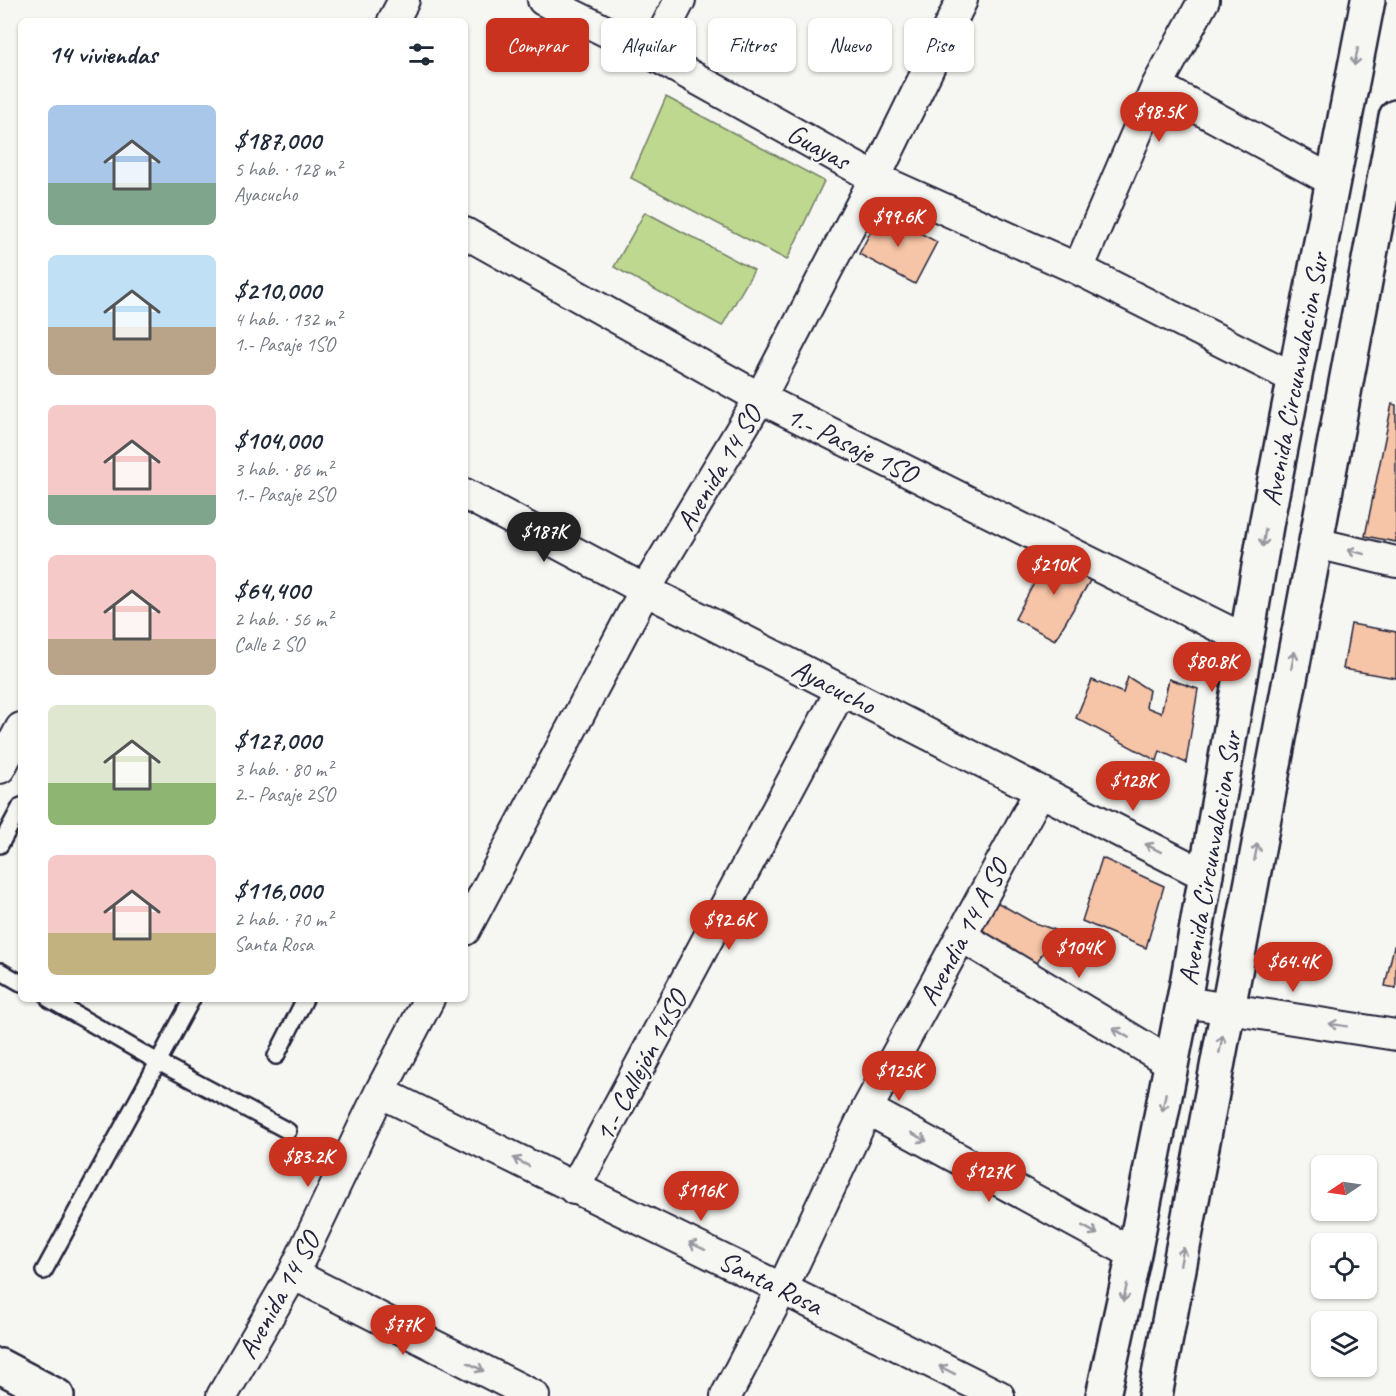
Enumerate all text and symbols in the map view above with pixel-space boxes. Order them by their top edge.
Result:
chip: Comprar [486,18,589,72]
chip: Alquilar [601,18,696,72]
chip: Filtros [708,18,796,72]
chip: Nuevo [808,18,892,72]
chip: Piso [904,18,974,72]
text: 14 viviendas [48,38,157,71]
icon: filters [405,38,438,71]
one-way arrow [1350,47,1361,67]
pin: $98.5K [1110,92,1208,143]
text: $98.5K [1134,99,1184,124]
street label: Guayas [781,115,858,179]
text: $187,000 [234,124,321,157]
icon: home [96,129,168,201]
text: 5 hab. · 128 m² [234,157,341,182]
text: Ayacucho [234,182,297,207]
pin: $99.6K [849,197,947,248]
text: $99.6K [873,204,923,229]
street label: Avenida Circunvalacion Sur [1253,248,1337,509]
text: $210,000 [234,274,321,307]
icon: home [96,279,168,351]
text: 4 hab. · 132 m² [234,307,341,332]
text: 1.- Pasaje 1SO [234,332,335,357]
street label: Avenida 14 SO [668,397,771,537]
street label: 1.- Pasaje 1SO [781,398,926,492]
text: $104,000 [234,424,321,457]
icon: home [96,429,168,501]
text: 3 hab. · 86 m² [234,457,332,482]
text: 1.- Pasaje 2SO [234,482,335,507]
pin: $187K [502,512,586,563]
text: $187K [521,519,567,544]
one-way arrow [1259,527,1270,547]
pin: $210K [1012,545,1096,596]
one-way arrow [1347,546,1366,558]
text: $210K [1031,552,1077,577]
text: $64,400 [234,574,310,607]
icon: home [96,579,168,651]
text: 2 hab. · 56 m² [234,607,332,632]
text: Calle 2 SO [234,632,304,657]
pin: $80.8K [1163,642,1261,693]
text: $80.8K [1187,649,1237,674]
street label: Ayacucho [786,651,883,723]
one-way arrow [1288,651,1299,671]
text: $127,000 [234,724,321,757]
street label: Avenida Circunvalacion Sur [1170,727,1249,988]
icon: home [96,729,168,801]
text: 3 hab. · 80 m² [234,757,332,782]
pin: $128K [1091,761,1175,812]
text: $128K [1110,768,1156,793]
text: 2.- Pasaje 2SO [234,782,335,807]
one-way arrow [1144,842,1162,854]
one-way arrow [1251,842,1262,862]
street label: Avendia 14 A SO [911,851,1018,1011]
text: $116,000 [234,874,322,907]
icon: home [96,879,168,951]
pin: $92.6K [680,900,778,951]
text: 2 hab. · 70 m² [234,907,332,932]
text: $92.6K [704,907,754,932]
pin: $104K [1037,928,1121,979]
text: Santa Rosa [234,932,313,957]
text: $104K [1056,935,1102,960]
pin: $64.4K [1244,942,1342,993]
text: $64.4K [1268,949,1318,974]
street label: 1.- Callejón 14SO [586,982,696,1148]
one-way arrow [1329,1019,1349,1030]
one-way arrow [1113,1026,1130,1038]
one-way arrow [1216,1034,1227,1054]
pin: $125K [857,1051,941,1102]
text: $125K [876,1058,922,1083]
one-way arrow [1158,1091,1169,1111]
one-way arrow [910,1131,927,1143]
pin: $83.2K [259,1137,357,1188]
text: $83.2K [283,1144,333,1169]
pin: $127K [947,1152,1031,1203]
north arrow [1311,1155,1377,1221]
map controls [1311,1155,1377,1377]
one-way arrow [513,1156,530,1168]
text: $127K [966,1159,1012,1184]
pin: $116K [659,1171,743,1222]
text: $116K [678,1178,724,1203]
street label: Avenida 14 SO [229,1223,329,1365]
one-way arrow [1081,1224,1098,1236]
button: locate [1311,1233,1377,1299]
one-way arrow [688,1240,706,1252]
street label: Santa Rosa [713,1242,830,1323]
one-way arrow [1176,1247,1187,1266]
one-way arrow [1119,1283,1131,1302]
pin: $77K [367,1305,439,1356]
button: layers [1311,1311,1377,1377]
text: $77K [385,1312,422,1337]
one-way arrow [467,1362,485,1373]
one-way arrow [938,1363,956,1375]

